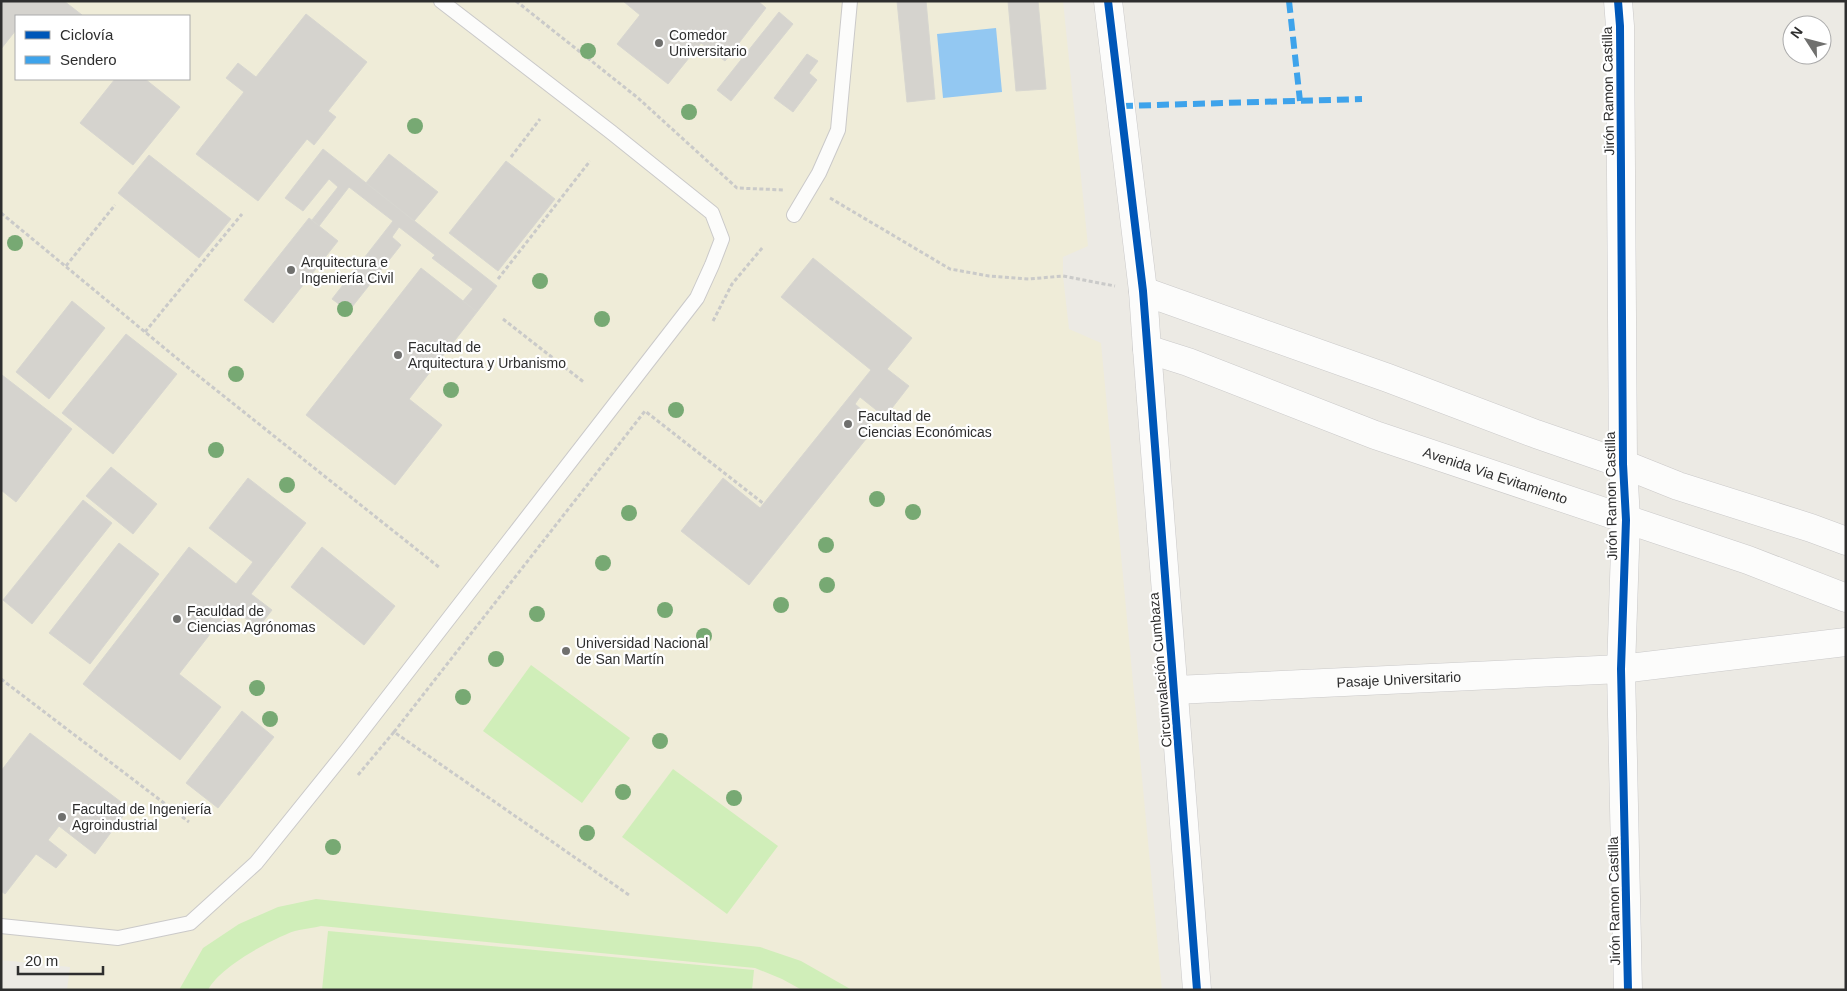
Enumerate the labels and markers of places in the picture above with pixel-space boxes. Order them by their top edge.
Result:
place label: Comedor Universitario [669,27,747,59]
marker: Comedor Universitario [653,37,665,49]
place label: Arquitectura e Ingeniería Civil [301,254,394,286]
marker: Arquitectura e Ingeniería Civil [285,264,297,276]
place label: Facultad de Arquitectura y Urbanismo [408,339,566,371]
marker: Facultad de Arquitectura y Urbanismo [392,349,404,361]
place label: Facultad de Ciencias Económicas [858,408,992,440]
marker: Facultad de Ciencias Económicas [842,418,854,430]
place label: Faculdad de Ciencias Agrónomas [187,603,315,635]
marker: Faculdad de Ciencias Agrónomas [171,613,183,625]
place label: Universidad Nacional de San Martín [576,635,708,667]
marker: Universidad Nacional de San Martín [560,645,572,657]
place label: Facultad de Ingeniería Agroindustrial [72,801,212,833]
marker: Facultad de Ingeniería Agroindustrial [56,811,68,823]

